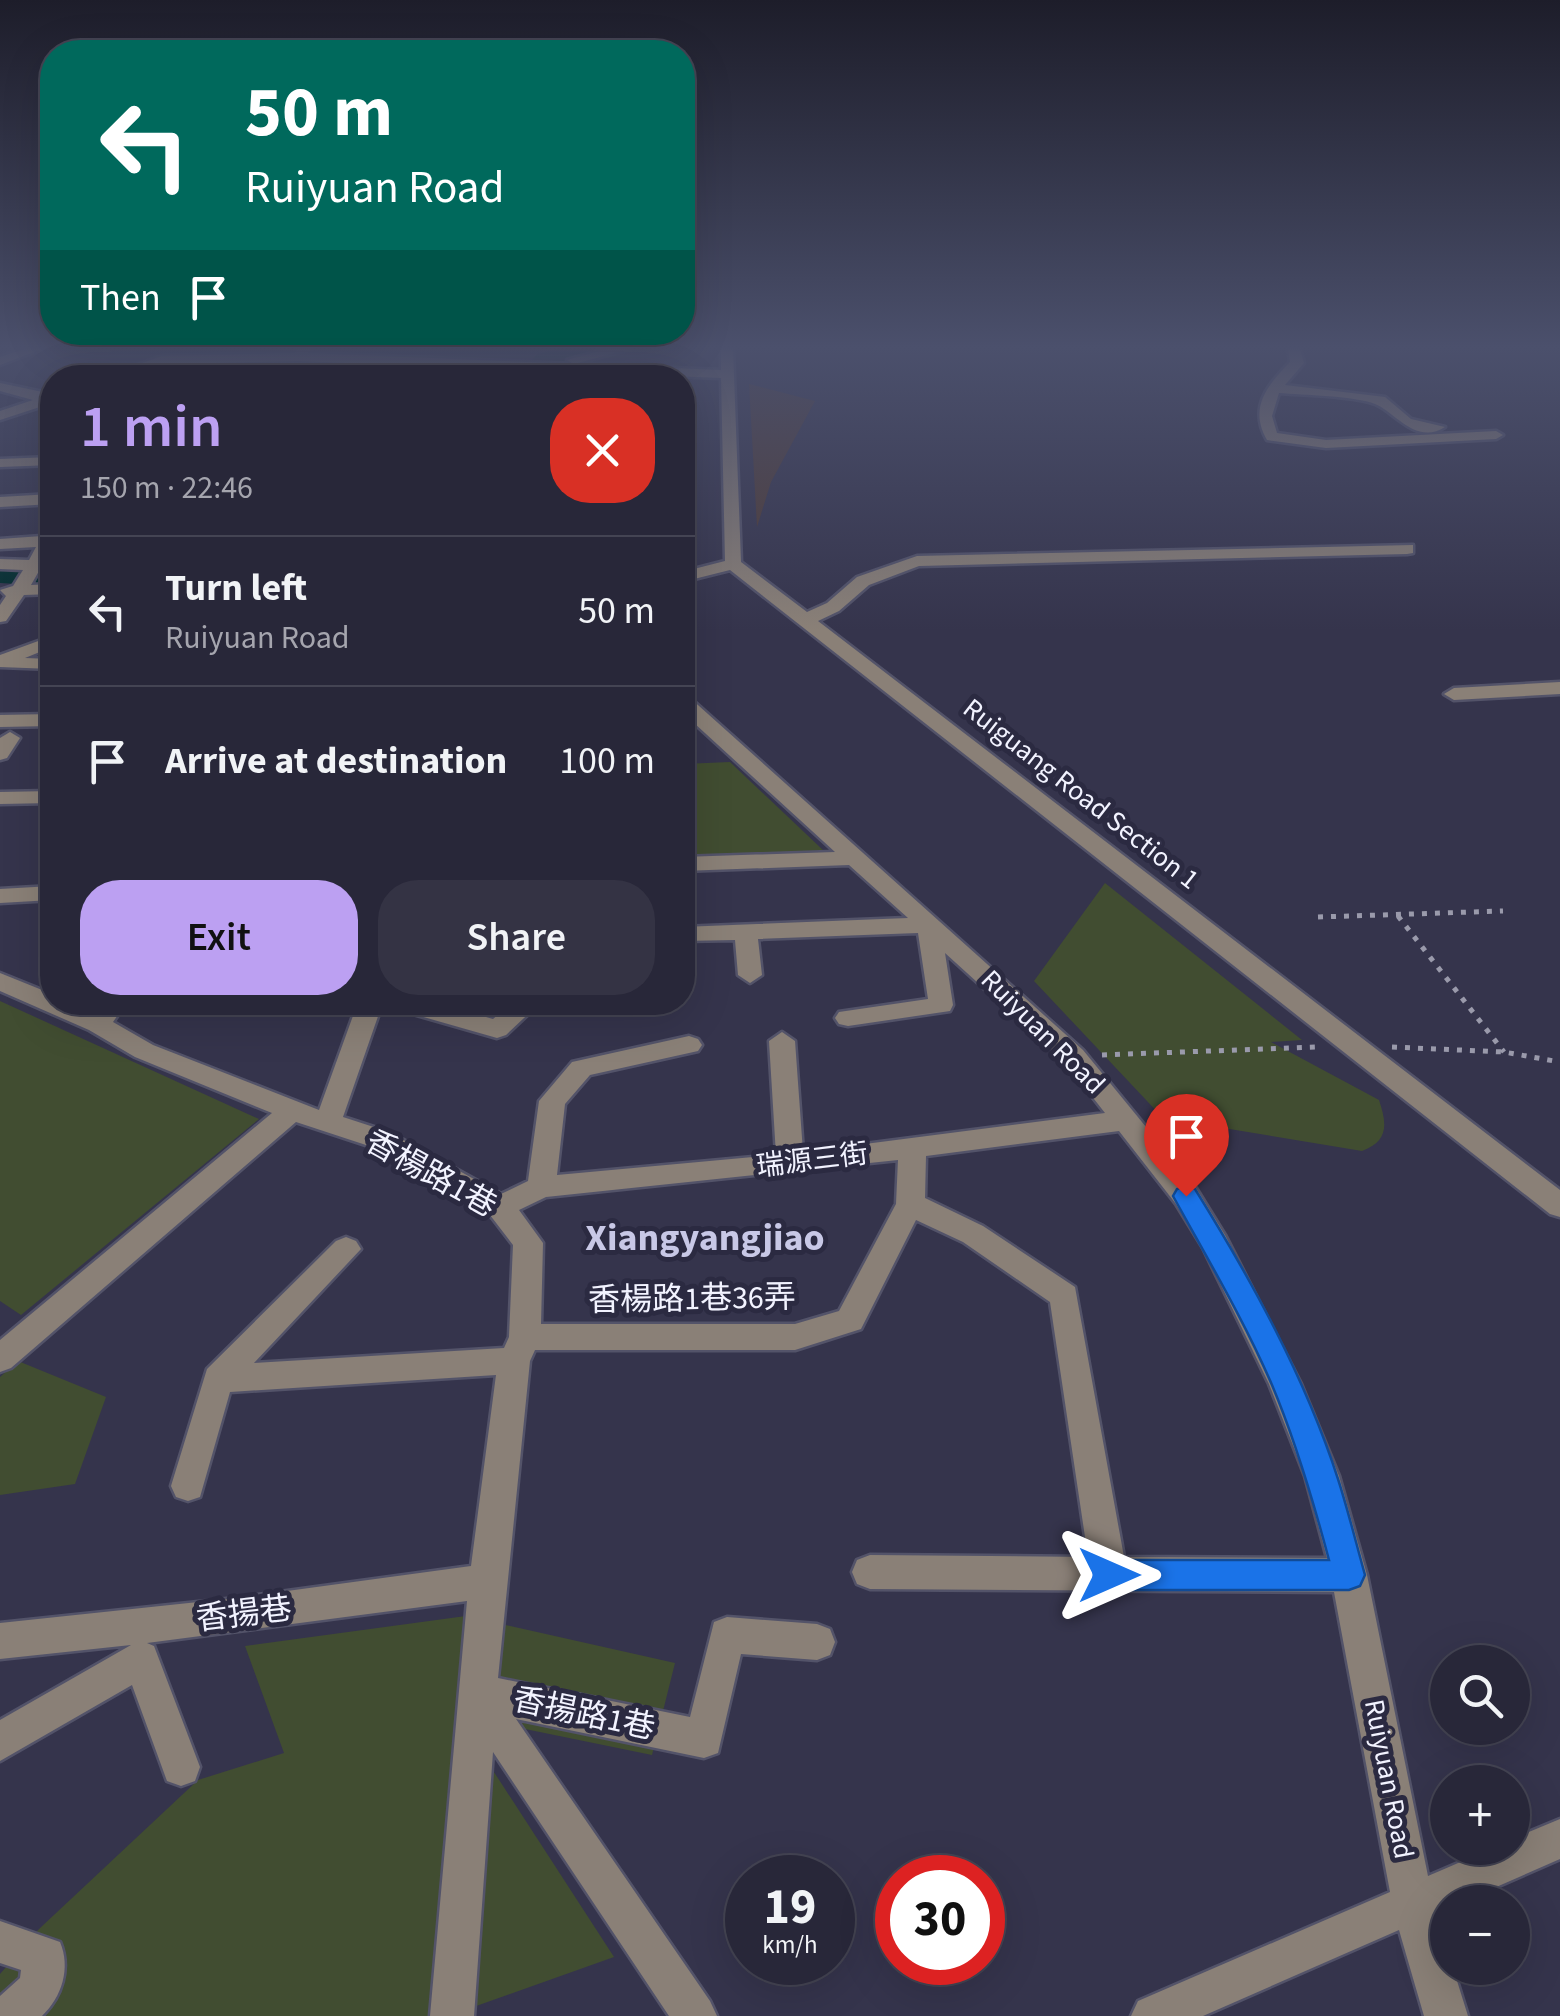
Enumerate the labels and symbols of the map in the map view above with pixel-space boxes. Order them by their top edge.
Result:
street label: Ruiguang Road Section 1 [954,689,1208,899]
street label: Ruiyuan Road [972,961,1114,1103]
pin [1144,1094,1229,1197]
street label: 香楊路1巷 [357,1119,505,1229]
street label: 瑞源三街 [754,1133,870,1187]
district label: Xiangyangjiao [585,1211,825,1265]
street label: 香楊路1巷36弄 [588,1274,796,1324]
position arrow [1057,1523,1161,1627]
street label: 香揚巷 [194,1585,294,1643]
street label: 香揚路1巷 [509,1677,659,1751]
street label: Ruiyuan Road [1354,1696,1424,1862]
speed limit sign: 30 [875,1855,1005,1985]

